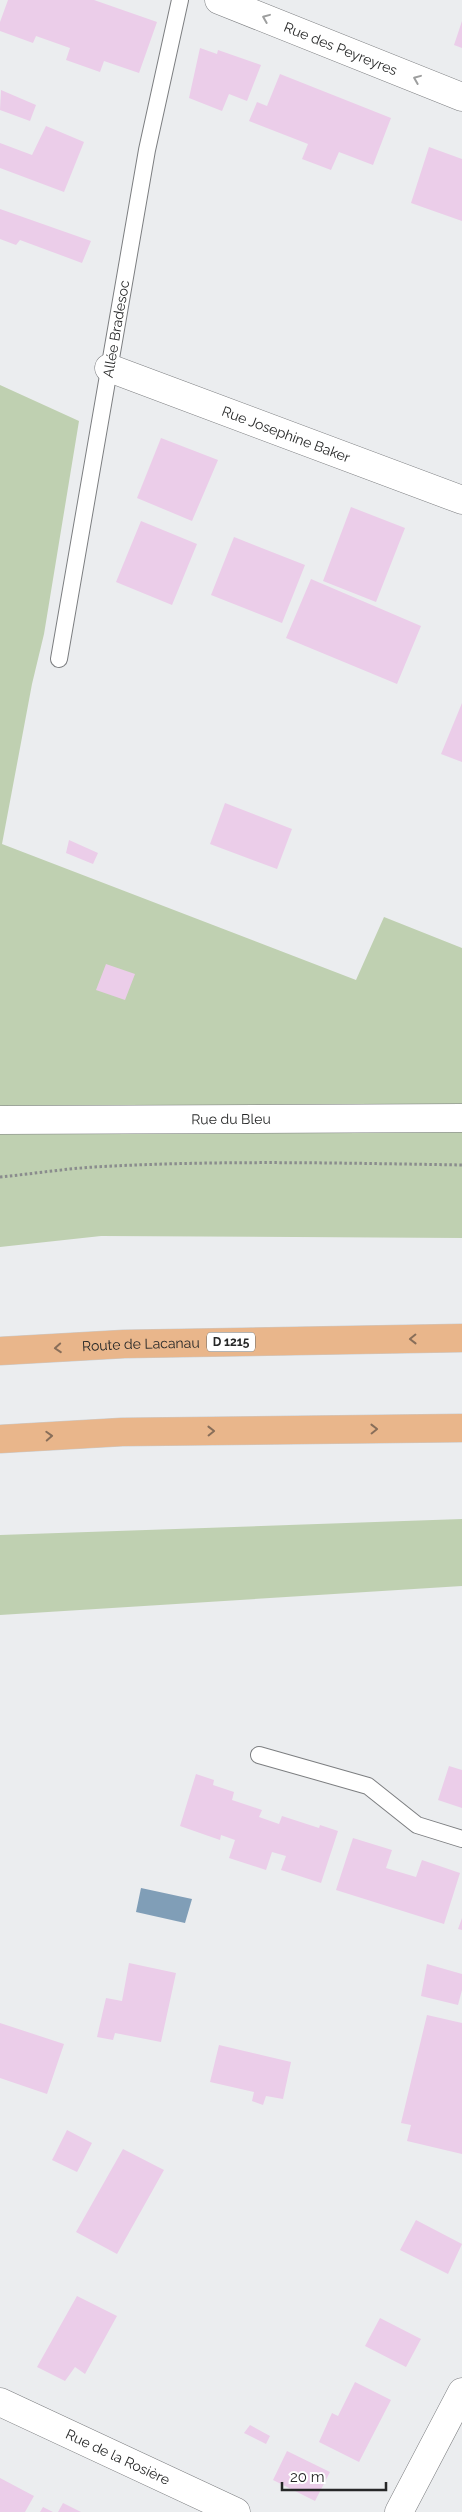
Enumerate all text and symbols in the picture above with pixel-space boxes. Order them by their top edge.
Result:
one-way arrow [262,14,271,25]
street label: Rue des Peyreyres [282,19,400,78]
one-way arrow [413,74,422,85]
street label: Allée Bradesoc [100,279,132,379]
street label: Rue Josephine Baker [220,403,352,465]
street label: Rue du Bleu [191,1111,271,1127]
road number: D 1215 [207,1332,255,1351]
one-way arrow [409,1334,417,1344]
street label: Route de Lacanau [82,1335,200,1354]
one-way arrow [54,1342,62,1353]
one-way arrow [370,1424,378,1434]
one-way arrow [208,1426,215,1436]
one-way arrow [45,1430,53,1441]
street label: Rue de la Rosière [63,2426,172,2488]
scale bar [282,2460,386,2492]
text: 20 m [290,2468,325,2486]

